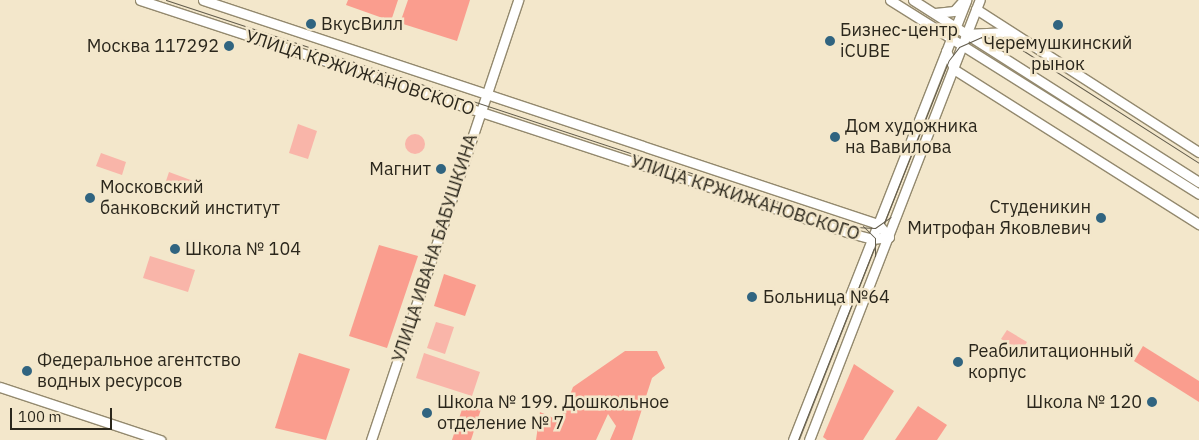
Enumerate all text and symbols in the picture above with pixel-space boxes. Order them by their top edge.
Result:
place label: ВкусВилл [321,13,403,35]
marker: ВкусВилл [305,18,317,30]
marker: Черемушкинский рынок [1052,19,1064,31]
place label: Бизнес-центр iCUBE [840,20,958,62]
street label: УЛИЦА КРЖИЖАНОВСКОГО [243,26,477,120]
place label: Черемушкинский рынок [984,33,1132,76]
place label: Москва 117292 [87,35,219,57]
marker: Бизнес-центр iCUBE [824,35,836,47]
marker: Москва 117292 [223,40,235,52]
place label: Дом художника на Вавилова [845,116,978,158]
street label: УЛИЦА ИВАНА БАБУШКИНА [388,131,482,365]
marker: Дом художника на Вавилова [829,131,841,143]
street label: УЛИЦА КРЖИЖАНОВСКОГО [628,151,862,245]
place label: Магнит [369,158,431,180]
marker: Магнит [435,163,447,175]
place label: Московский банковский институт [100,177,280,220]
marker: Московский банковский институт [84,192,96,204]
place label: Студеникин Митрофан Яковлевич [907,197,1091,240]
marker: Студеникин Митрофан Яковлевич [1095,212,1107,224]
place label: Школа № 104 [185,238,301,260]
marker: Школа № 104 [169,243,181,255]
place label: Больница №64 [763,286,890,308]
marker: Больница №64 [745,290,759,304]
place label: Реабилитационный корпус [968,341,1134,384]
place label: Федеральное агентство водных ресурсов [37,350,241,392]
marker: Реабилитационный корпус [952,356,964,368]
marker: Федеральное агентство водных ресурсов [21,365,33,377]
place label: Школа № 120 [1026,391,1142,413]
place label: Школа № 199. Дошкольное отделение № 7 [437,392,669,434]
marker: Школа № 120 [1146,396,1158,408]
scale bar [12,398,115,430]
text: 100 m [18,407,62,426]
marker: Школа № 199. Дошкольное отделение № 7 [421,407,433,419]

